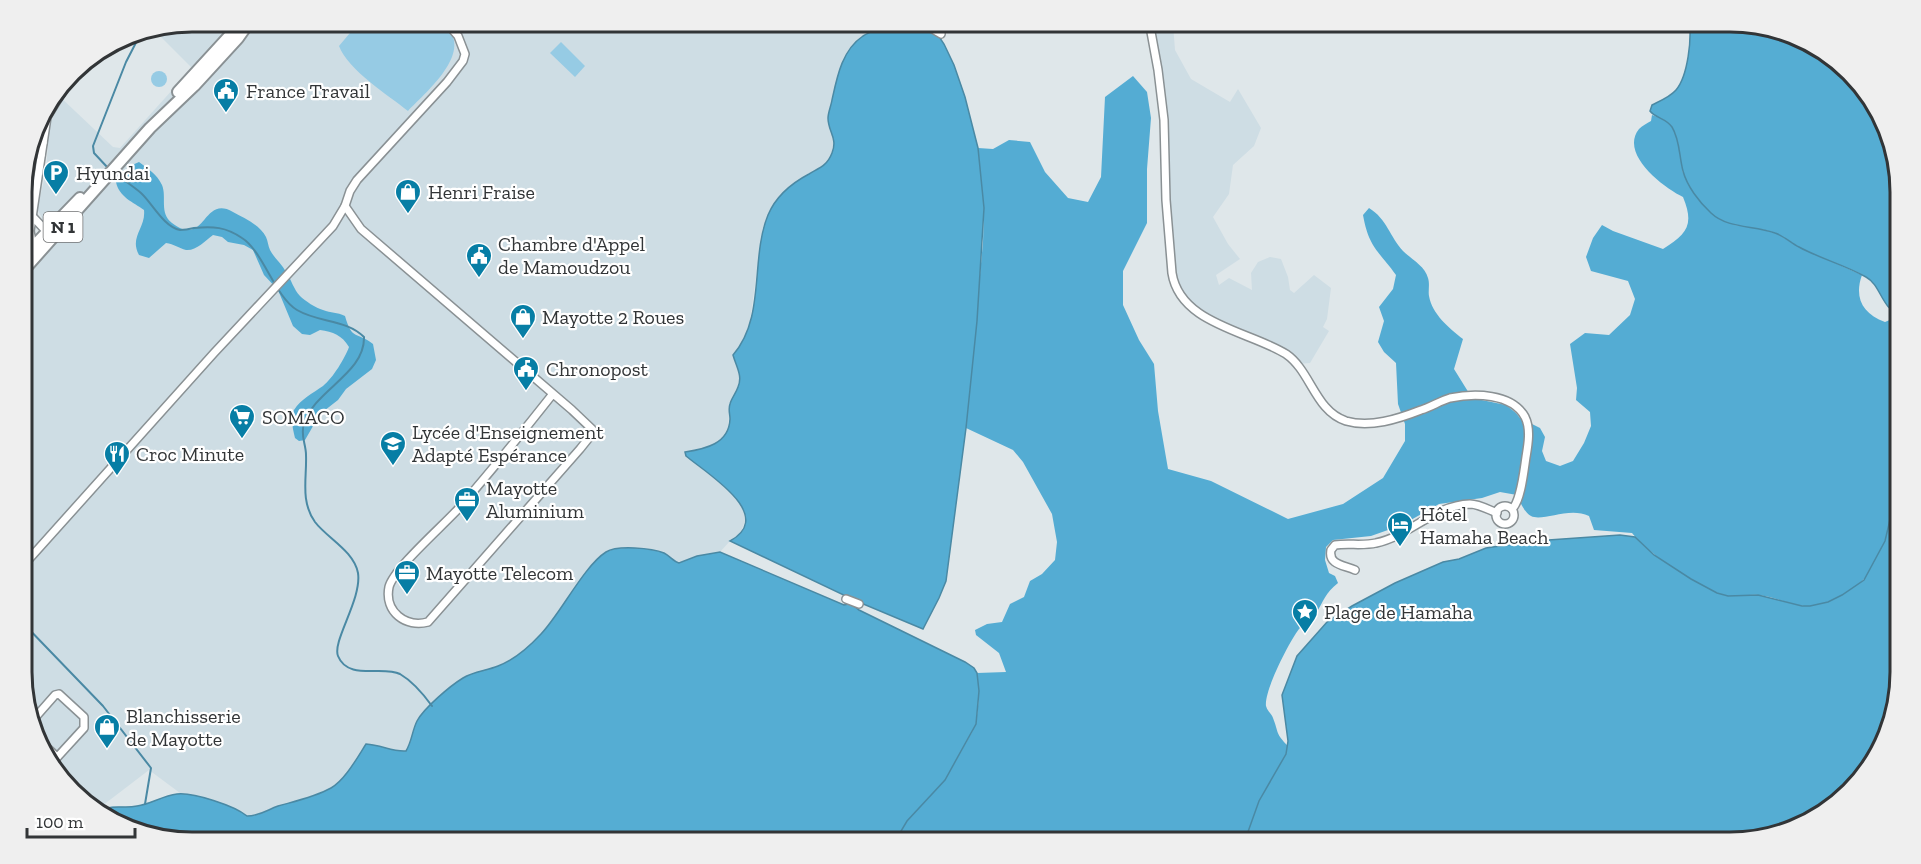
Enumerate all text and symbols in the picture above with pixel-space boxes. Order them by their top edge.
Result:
public building icon: France Travail [211,76,241,114]
place label: France Travail [246,79,370,103]
parking icon: Hyundai [41,158,71,196]
place label: Hyundai [76,161,150,185]
shop icon: Henri Fraise [393,177,423,215]
place label: Henri Fraise [428,180,535,204]
road number: N 1 [44,212,82,242]
place label: Chambre d'Appel de Mamoudzou [498,232,645,279]
public building icon: Chambre d'Appel de Mamoudzou [464,241,494,279]
shop icon: Mayotte 2 Roues [508,302,538,340]
place label: Mayotte 2 Roues [542,305,684,329]
public building icon: Chronopost [511,354,541,392]
place label: Chronopost [546,357,649,381]
supermarket icon: SOMACO [227,402,257,440]
place label: SOMACO [262,405,345,429]
place label: Lycée d'Enseignement Adapté Espérance [412,420,604,467]
school or university icon: Lycée d'Enseignement Adapté Espérance [378,429,408,467]
restaurant icon: Croc Minute [102,439,132,477]
place label: Croc Minute [136,442,244,466]
place label: Mayotte Aluminium [486,476,585,523]
office icon: Mayotte Aluminium [452,485,482,523]
place label: Hôtel Hamaha Beach [1420,502,1549,549]
hotel icon: Hôtel Hamaha Beach [1385,510,1415,548]
office icon: Mayotte Telecom [392,558,422,596]
place label: Mayotte Telecom [426,561,574,585]
place icon: Plage de Hamaha [1290,597,1320,635]
place label: Plage de Hamaha [1324,600,1473,624]
place label: Blanchisserie de Mayotte [126,704,241,751]
shop icon: Blanchisserie de Mayotte [92,712,122,750]
scale bar [27,801,135,839]
text: 100 m [36,811,84,833]

